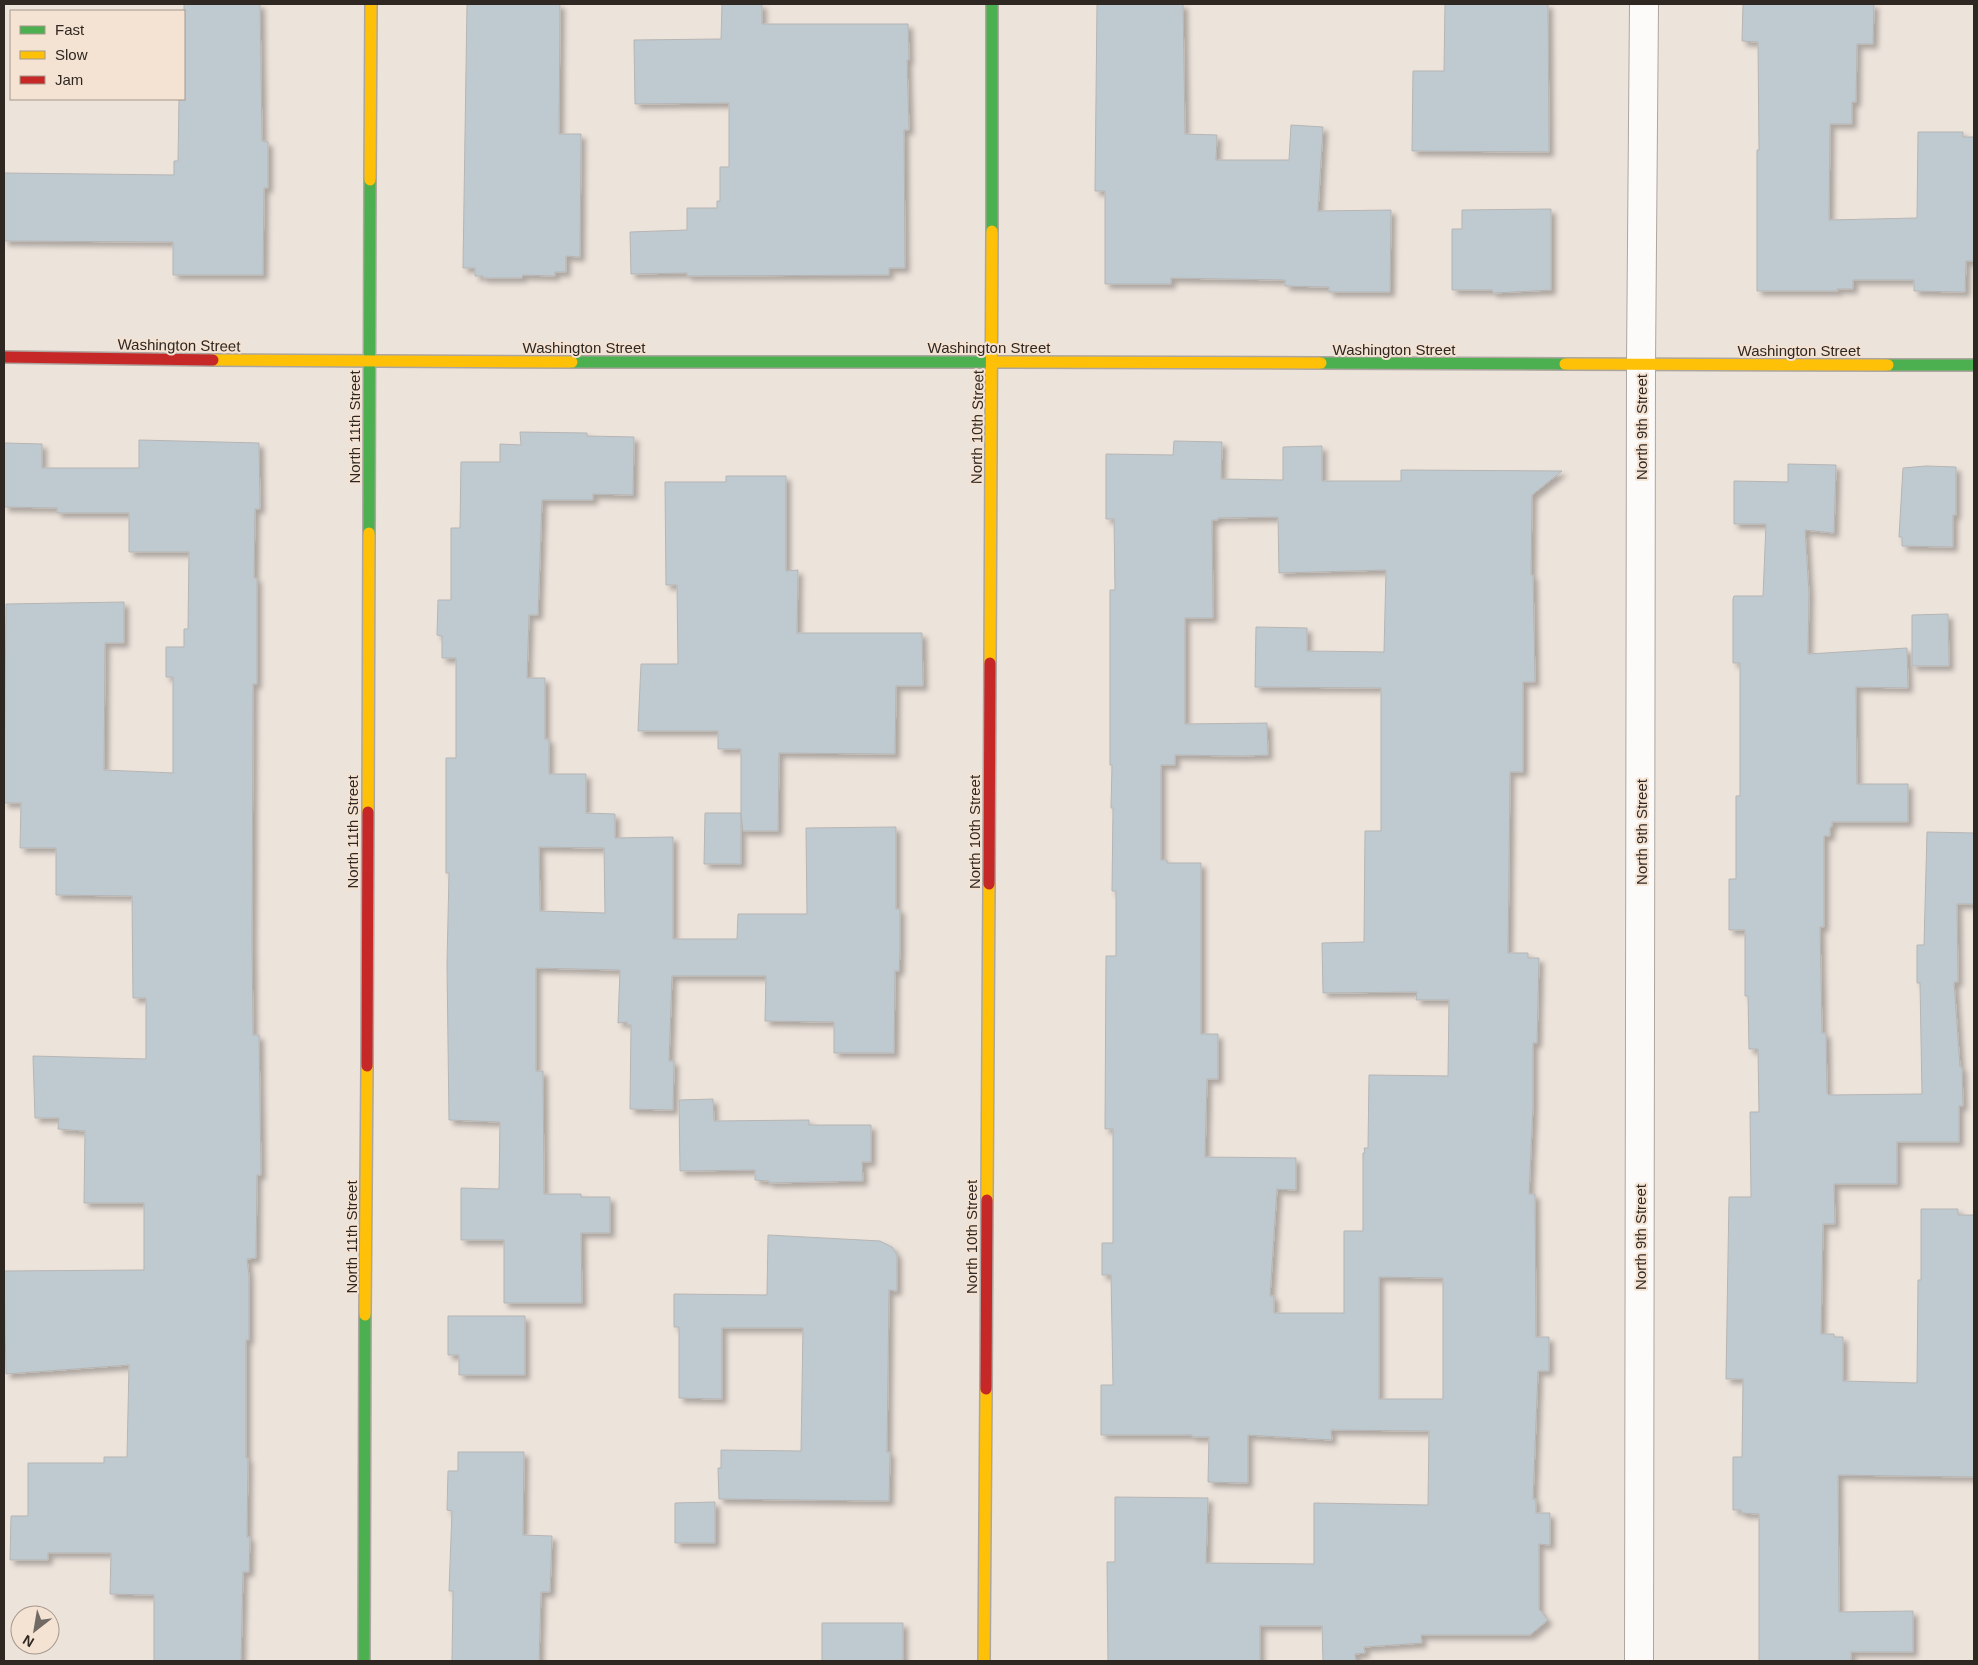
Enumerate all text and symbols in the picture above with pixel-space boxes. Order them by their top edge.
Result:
legend [10,10,185,100]
text: Fast [55,21,85,38]
text: Slow [55,46,88,63]
text: Jam [55,71,83,88]
street label: Washington Street [117,335,241,355]
street label: Washington Street [523,339,646,356]
street label: Washington Street [928,339,1051,356]
street label: Washington Street [1333,341,1456,358]
street label: Washington Street [1738,342,1861,359]
street label: North 10th Street [968,369,987,484]
street label: North 11th Street [346,370,363,484]
street label: North 9th Street [1633,373,1650,480]
street label: North 10th Street [966,774,983,889]
street label: North 11th Street [344,775,361,889]
street label: North 9th Street [1633,778,1650,885]
street label: North 10th Street [963,1179,980,1294]
street label: North 11th Street [343,1180,360,1294]
street label: North 9th Street [1632,1183,1649,1290]
north arrow [10,1605,60,1655]
text: N [20,1632,37,1651]

